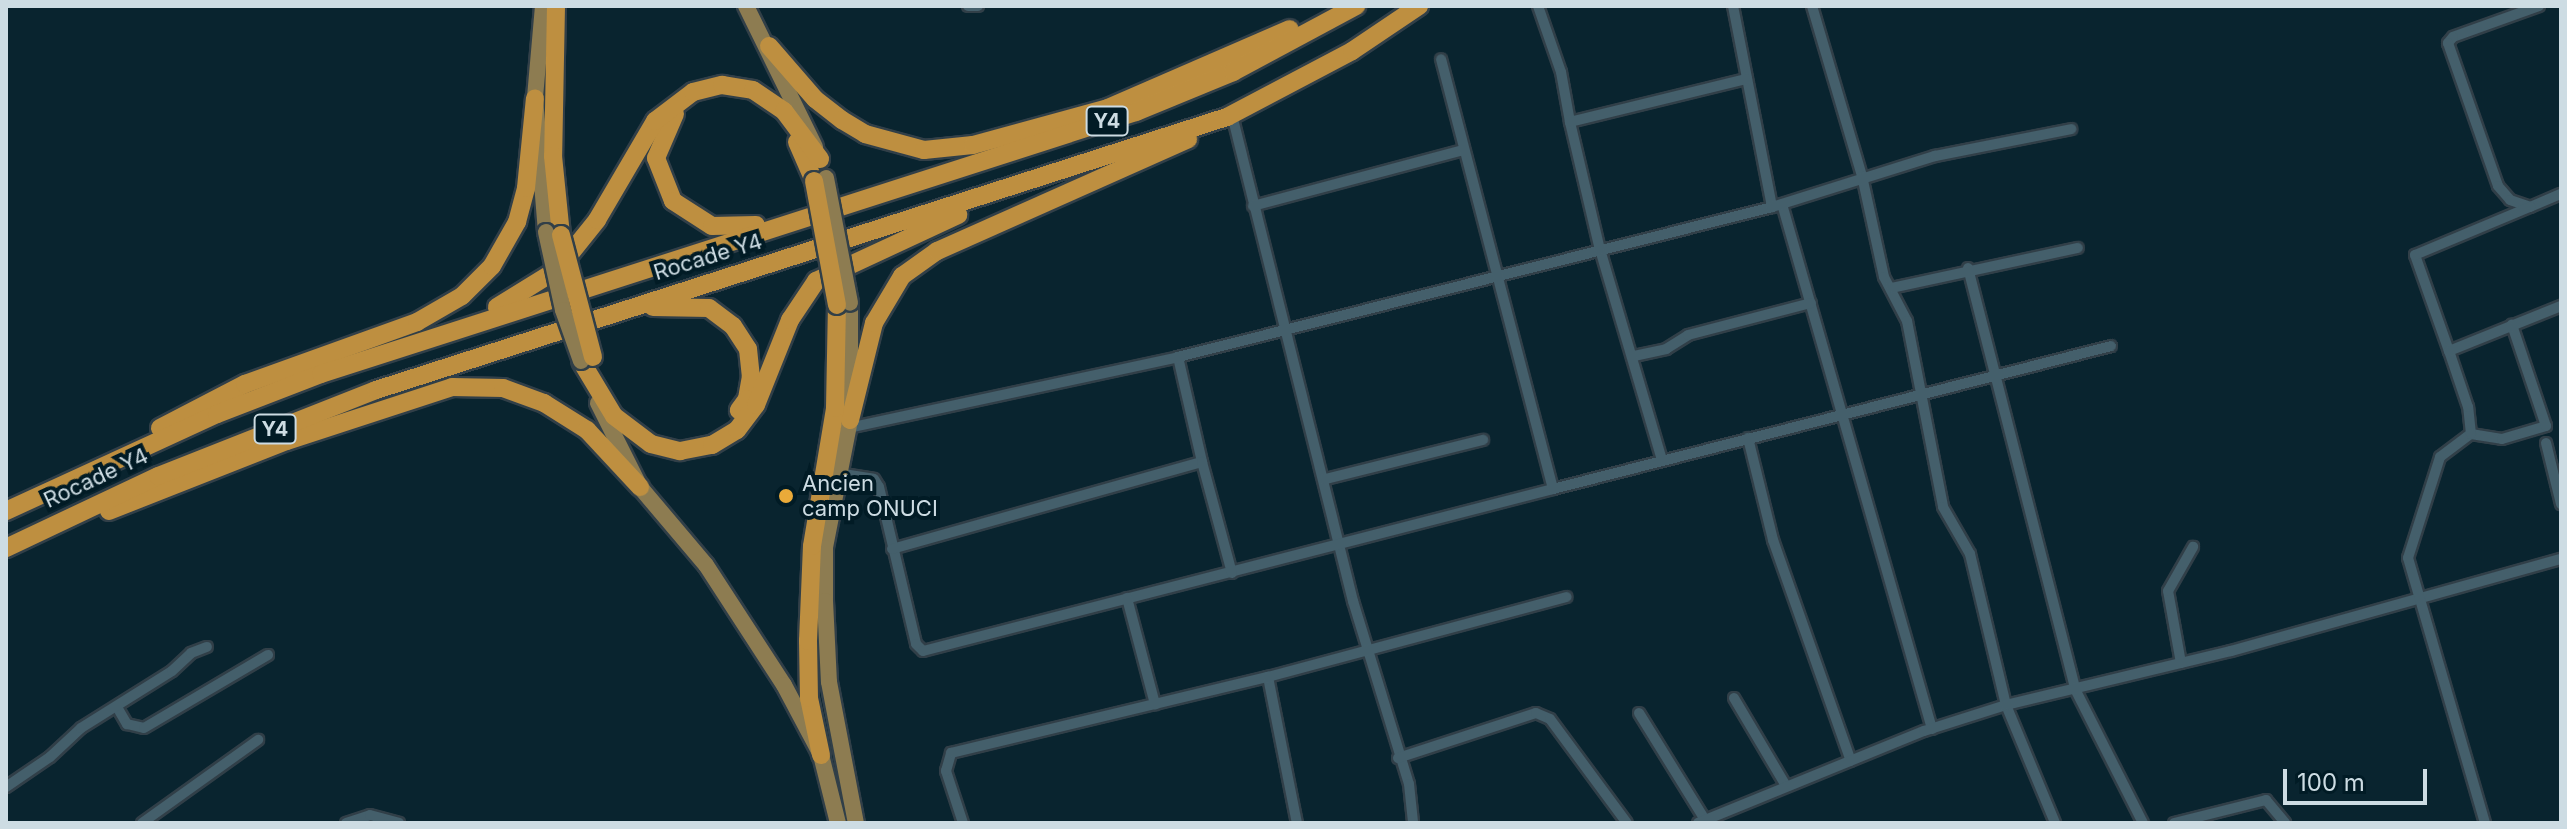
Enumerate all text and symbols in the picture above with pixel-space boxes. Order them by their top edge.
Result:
road number: Y4 [1085,105,1129,137]
street label: Rocade Y4 [650,228,766,286]
road number: Y4 [253,413,297,445]
street label: Rocade Y4 [40,442,152,514]
place label: Ancien camp ONUCI [802,470,938,522]
marker: Ancien camp ONUCI [777,487,795,505]
scale bar [2287,753,2431,803]
text: 100 m [2297,768,2365,797]

